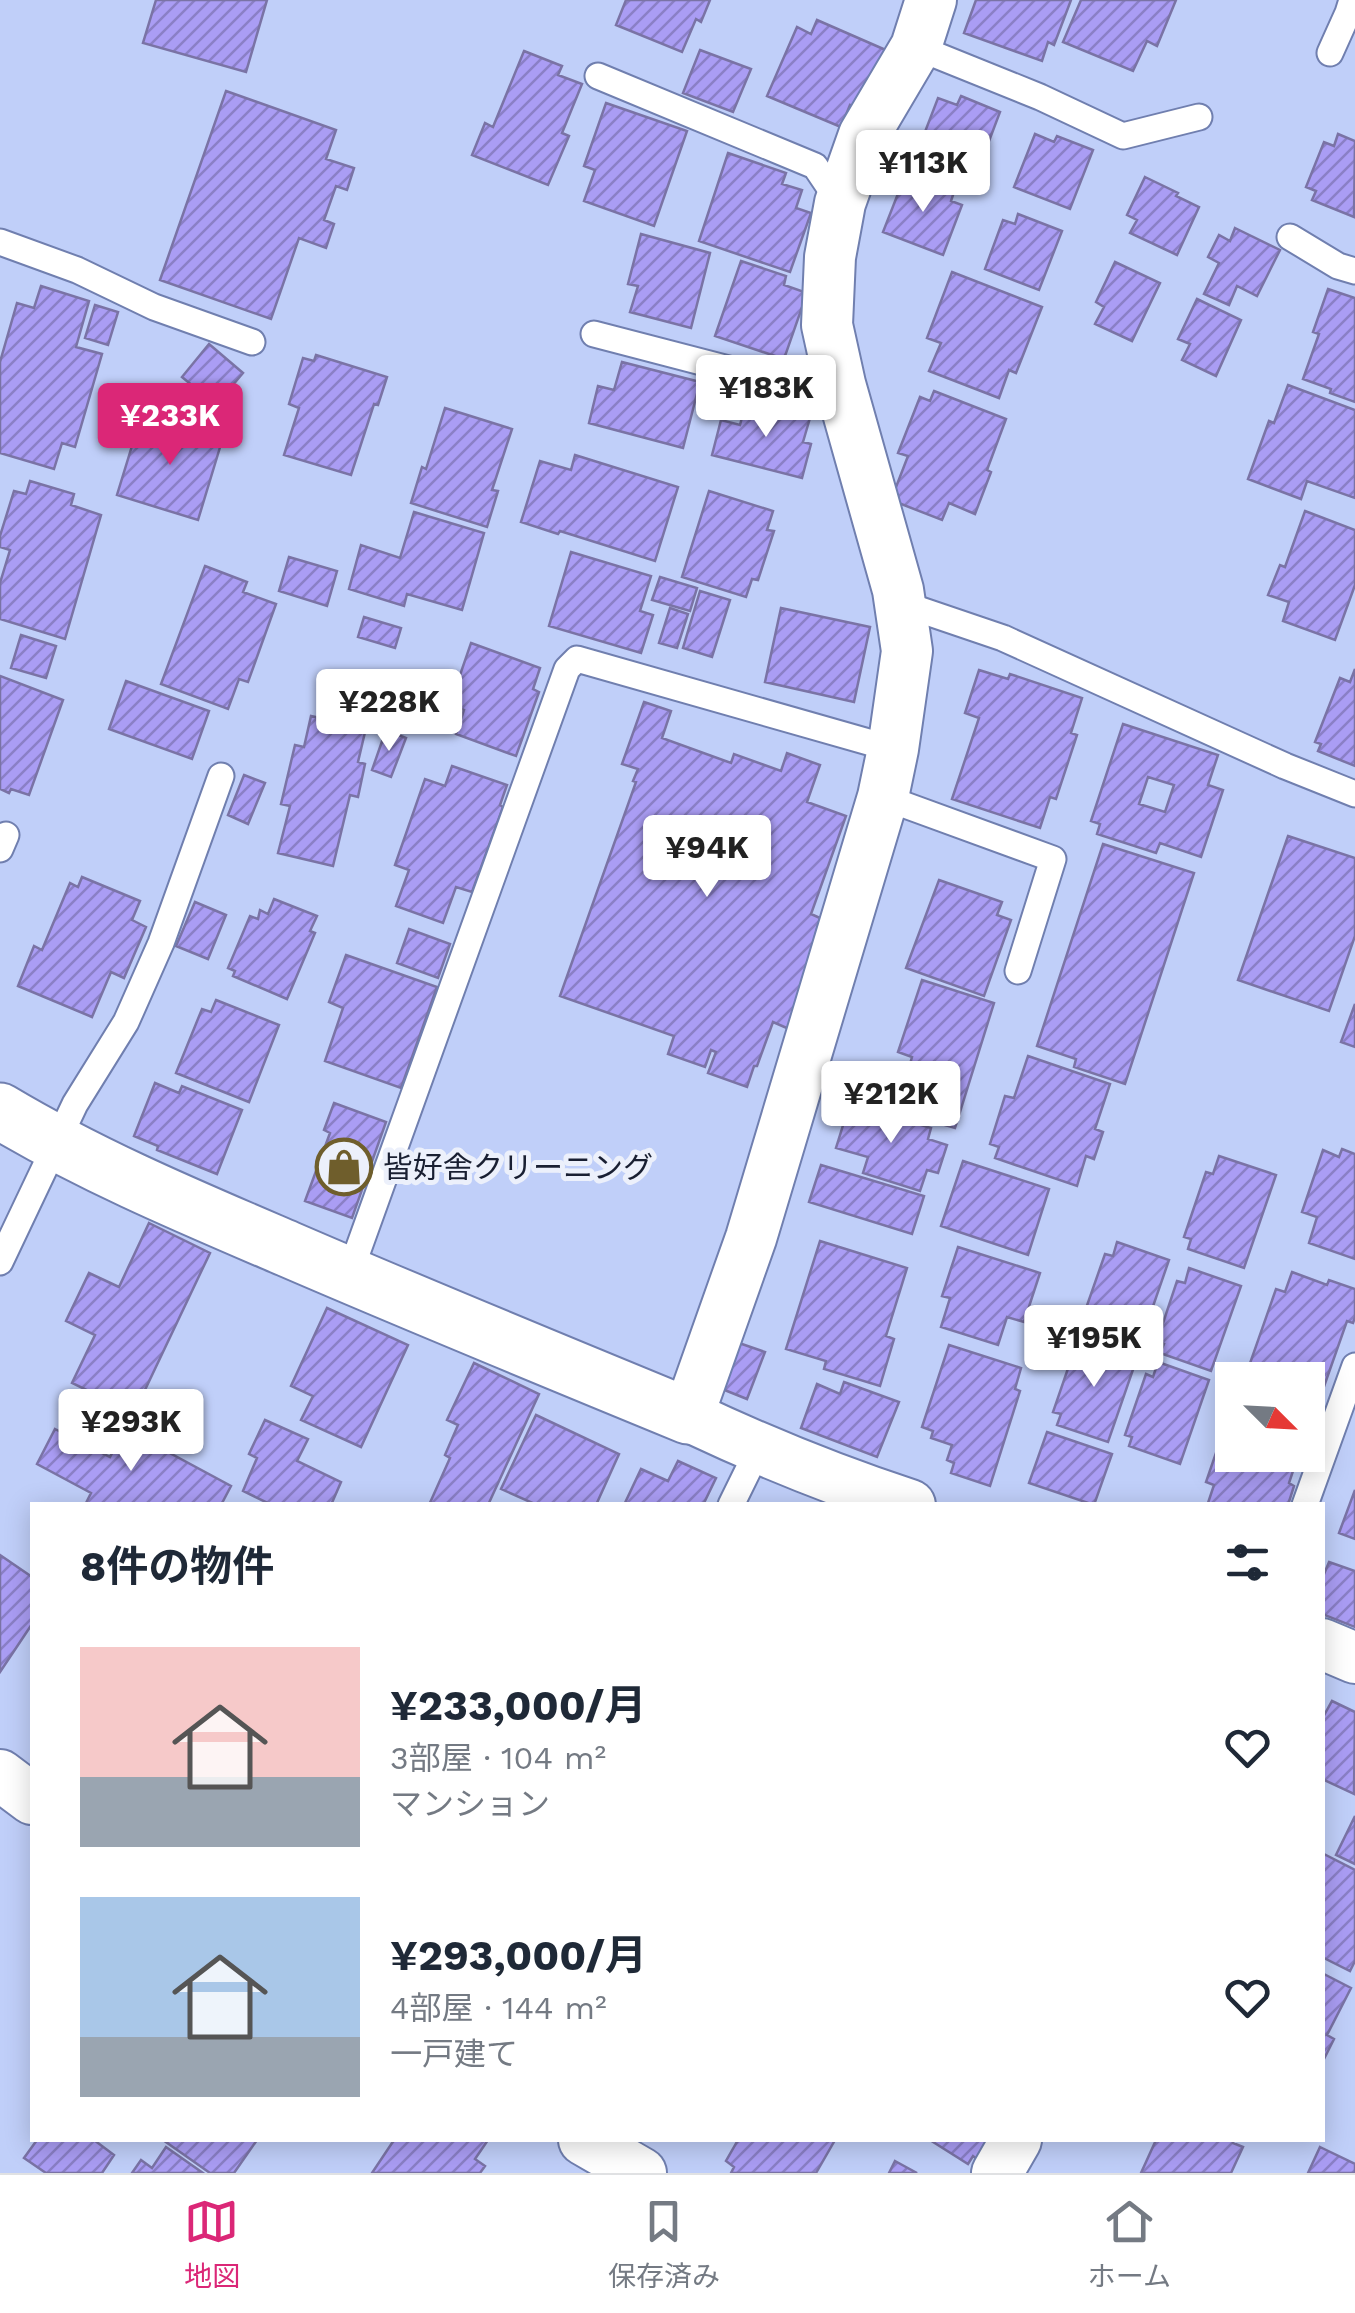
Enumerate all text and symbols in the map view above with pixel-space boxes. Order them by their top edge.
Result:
pin: ¥113K [853,130,993,215]
text: ¥113K [878,143,968,181]
pin: ¥183K [696,355,836,440]
text: ¥183K [718,368,814,406]
pin: ¥233K [100,383,240,468]
text: ¥233K [120,396,220,434]
pin: ¥228K [319,669,459,754]
text: ¥228K [338,682,440,720]
pin: ¥94K [648,815,766,900]
text: ¥94K [665,828,749,866]
pin: ¥212K [821,1061,961,1146]
text: ¥212K [843,1074,939,1112]
shop icon: 皆好舎クリーニング [314,1137,374,1197]
place label: 皆好舎クリーニング [383,1150,653,1185]
pin: ¥195K [1024,1305,1164,1390]
text: ¥195K [1046,1318,1142,1356]
north arrow [1215,1362,1325,1472]
map controls [1215,1362,1325,1472]
pin: ¥293K [61,1389,201,1474]
text: ¥293K [81,1402,182,1440]
icon: filters [1220,1535,1275,1590]
text: 8件の物件 [80,1542,274,1591]
text: ¥233,000/月 [390,1681,646,1730]
icon: home [160,1687,280,1807]
icon: heart [1220,1720,1275,1775]
text: 3部屋 · 104 m² [390,1739,606,1777]
text: マンション [390,1785,550,1823]
text: ¥293,000/月 [390,1931,647,1980]
icon: home [160,1937,280,2057]
icon: heart [1220,1970,1275,2025]
text: 4部屋 · 144 m² [390,1989,607,2027]
text: 一戸建て [390,2035,518,2073]
tab: 地図 [184,2194,240,2294]
tab: 保存済み [608,2194,720,2294]
tab: ホーム [1088,2194,1171,2294]

